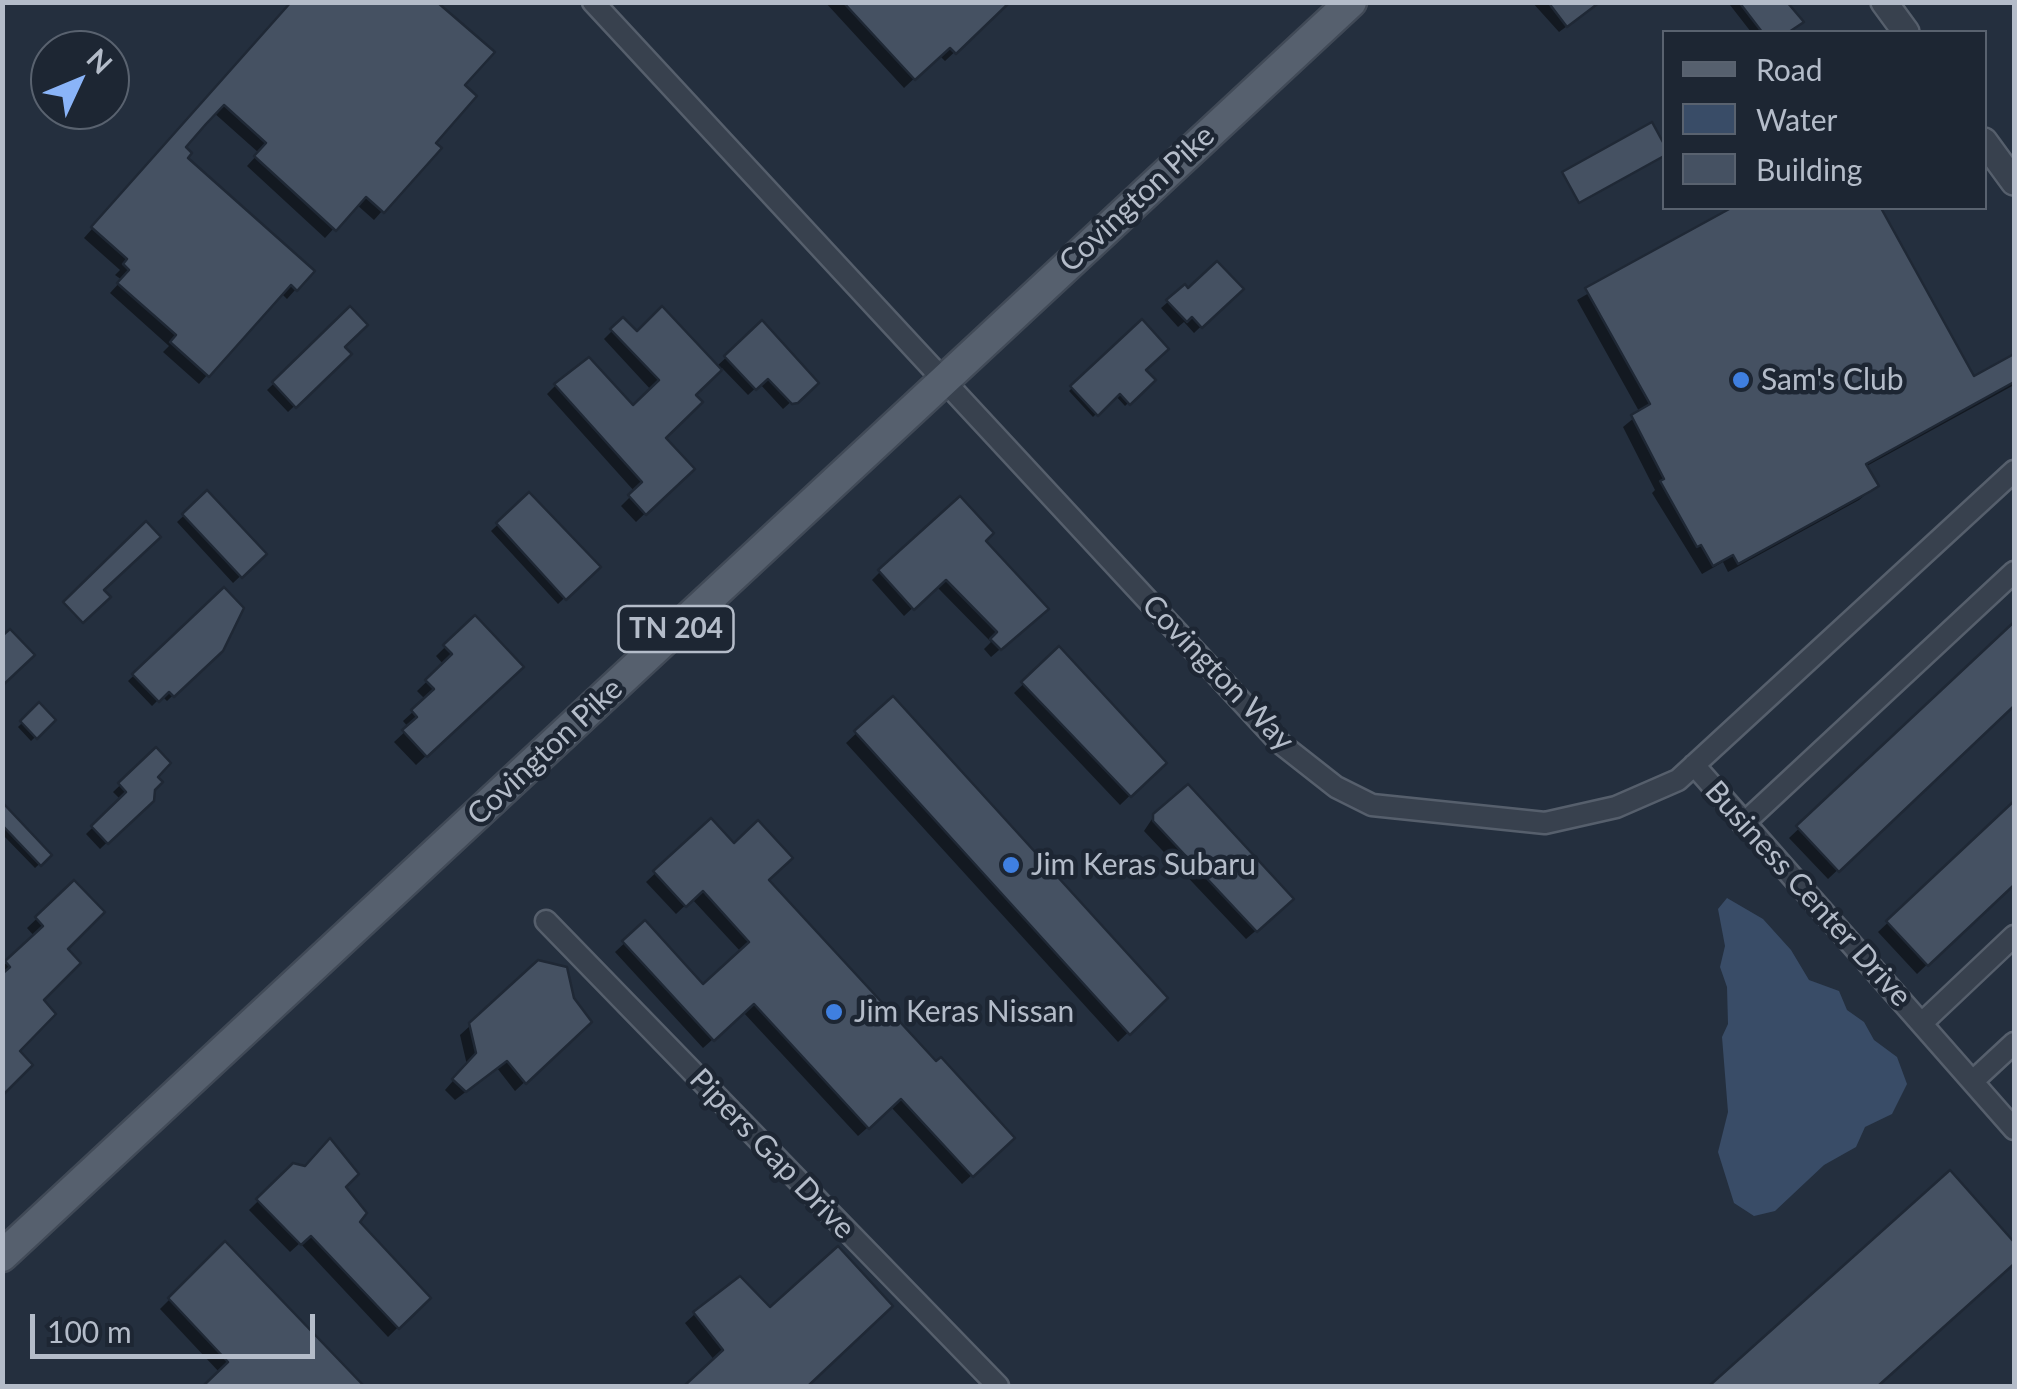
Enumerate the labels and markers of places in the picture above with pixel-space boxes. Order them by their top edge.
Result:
place label: Sam's Club [1761,362,1904,398]
marker: Sam's Club [1730,369,1752,391]
place label: Jim Keras Subaru [1031,847,1256,883]
marker: Jim Keras Subaru [1000,854,1022,876]
place label: Jim Keras Nissan [854,994,1074,1030]
marker: Jim Keras Nissan [823,1001,845,1023]

